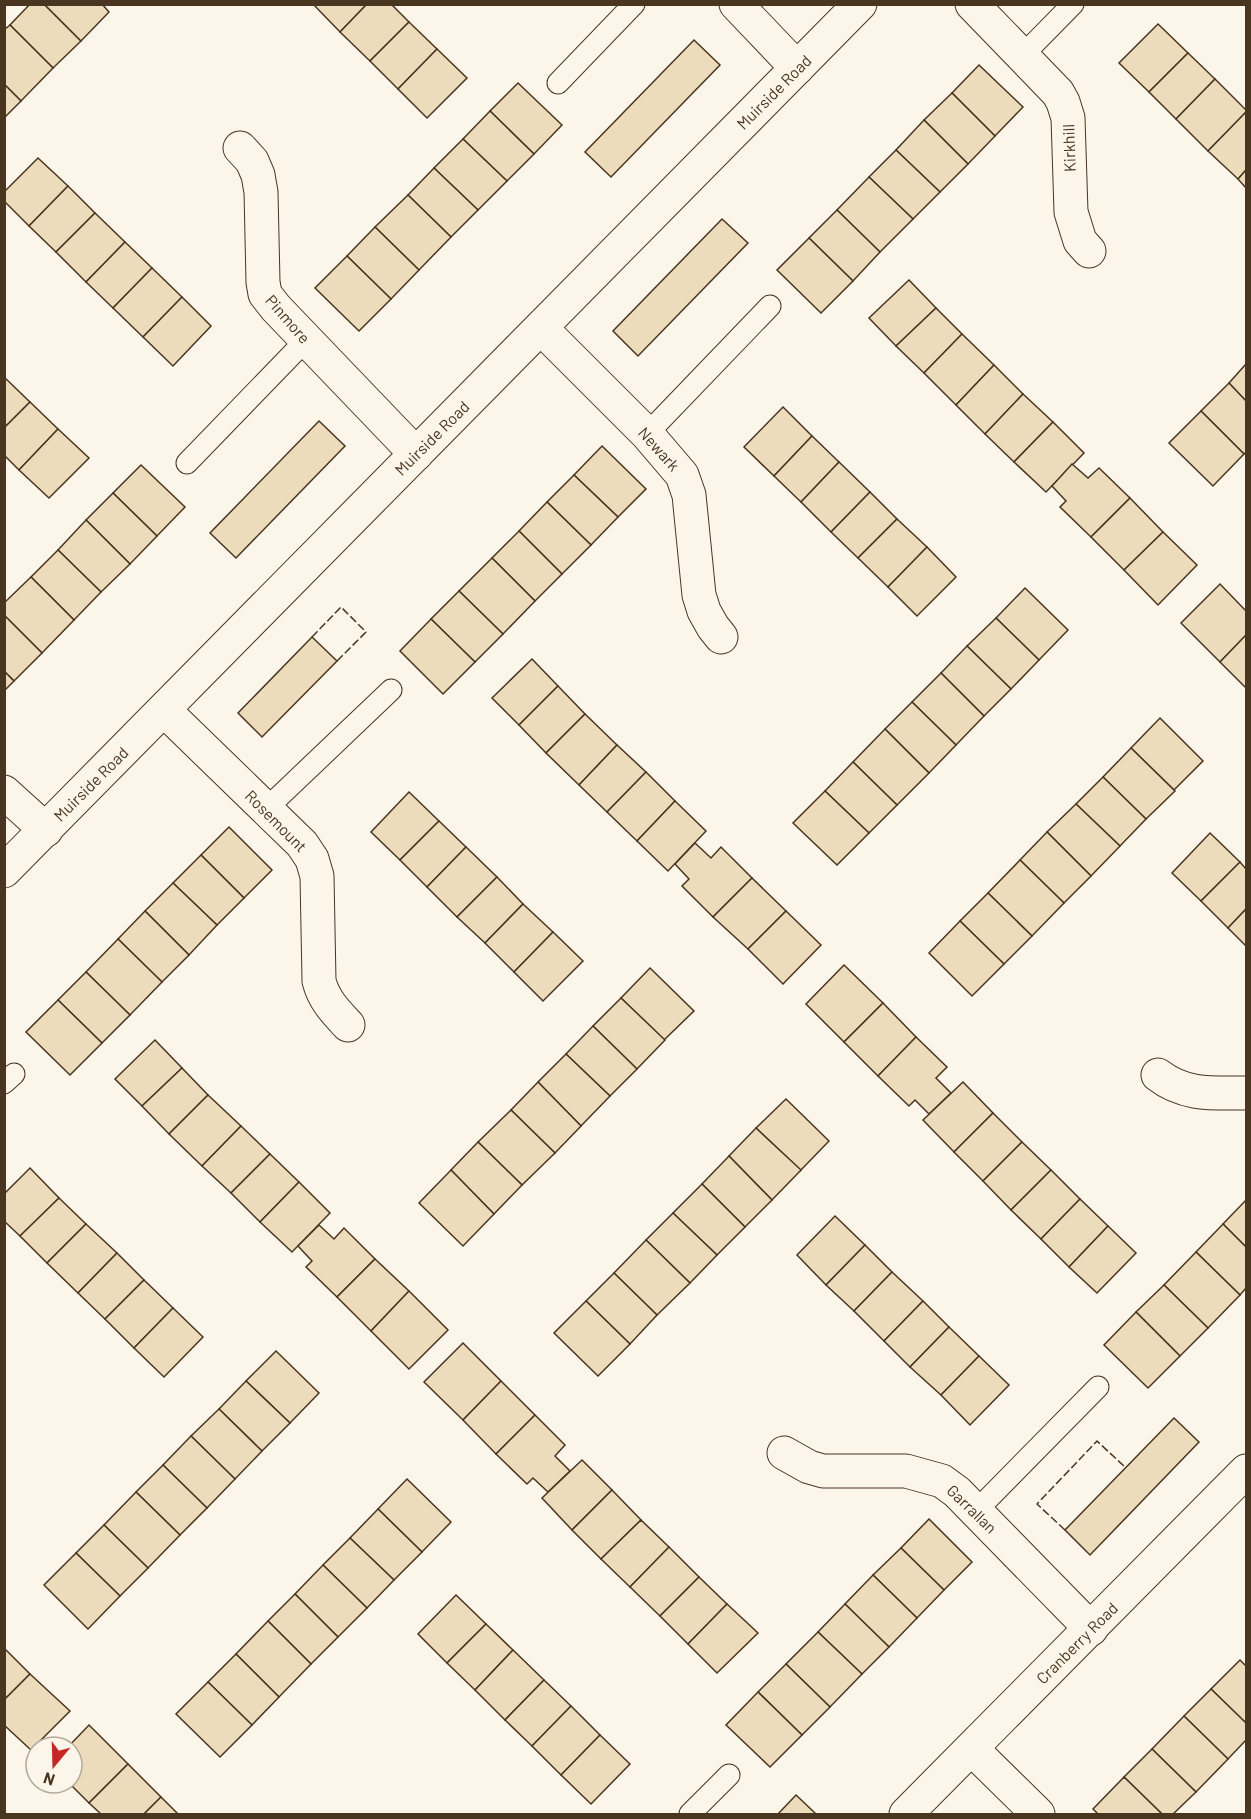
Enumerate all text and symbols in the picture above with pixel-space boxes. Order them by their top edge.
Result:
street label: Muirside Road [732,50,815,133]
street label: Kirkhill [1058,124,1079,172]
street label: Pinmore [262,290,315,347]
street label: Muirside Road [390,396,473,479]
street label: Newark [635,423,684,475]
street label: Muirside Road [49,742,132,825]
street label: Rosemount [242,786,311,855]
street label: Garrallan [944,1480,1001,1537]
street label: Cranberry Road [1032,1598,1121,1687]
north arrow [24,1735,84,1795]
text: N [41,1769,57,1790]

